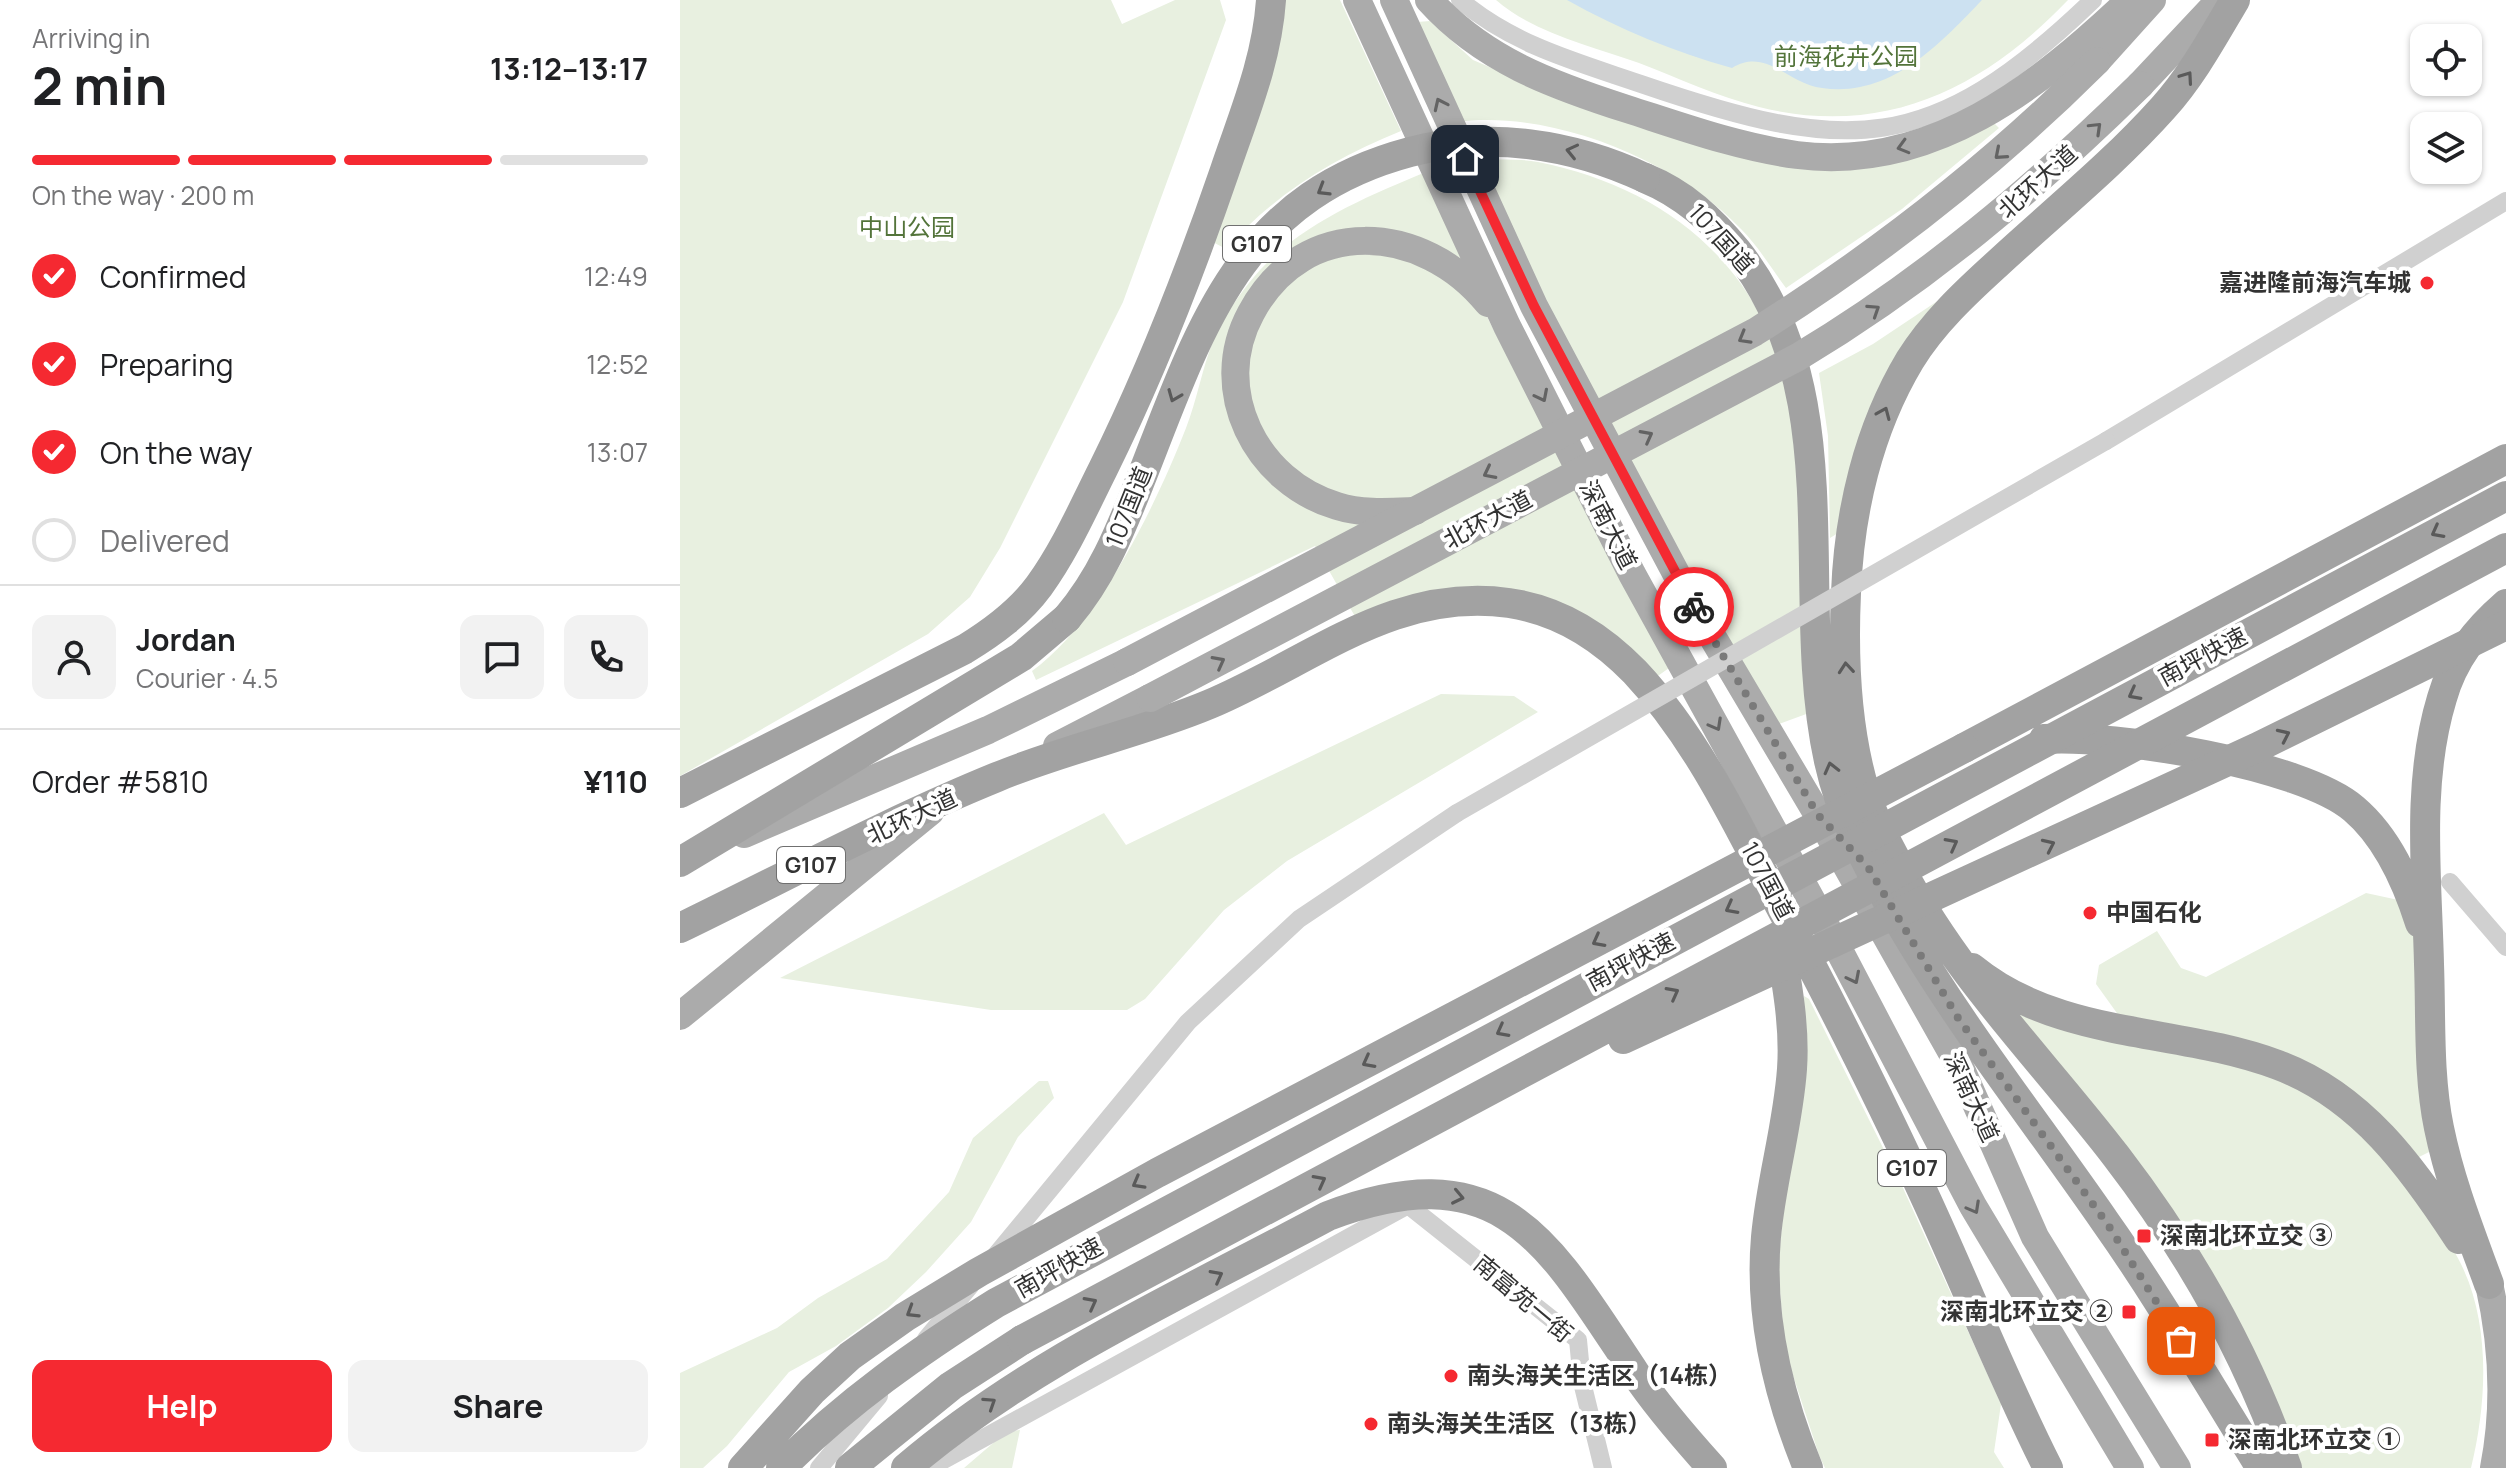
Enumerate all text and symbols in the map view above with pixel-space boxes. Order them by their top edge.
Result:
text: Arriving in [32,20,150,56]
map controls [2410,24,2482,184]
button: locate [2410,24,2482,96]
park label: 前海花卉公园 [1774,39,1918,72]
text: 13:12–13:17 [490,48,648,89]
text: 2 min [32,50,167,121]
one-way arrow [2177,71,2192,85]
one-way arrow [1433,98,1449,113]
button: layers [2410,112,2482,184]
one-way arrow [2087,123,2102,137]
pin [1431,125,1499,193]
icon: home [1443,137,1487,181]
street label: 北环大道 [1990,137,2084,225]
one-way arrow [1897,138,1911,154]
one-way arrow [1566,144,1580,161]
one-way arrow [1994,144,2009,158]
text: On the way · 200 m [32,177,254,213]
one-way arrow [1317,180,1332,196]
street label: 107国道 [1682,196,1763,280]
park label: 中山公园 [859,210,955,243]
road number: G107 [1223,226,1291,262]
icon: check [32,254,76,298]
text: Confirmed [100,256,247,297]
text: 12:49 [584,258,648,294]
place label: 嘉进隆前海汽车城 [2219,265,2411,298]
marker: 嘉进隆前海汽车城 [2418,274,2436,292]
one-way arrow [1865,305,1880,320]
one-way arrow [1738,328,1753,344]
icon: check [32,342,76,386]
text: Preparing [100,344,234,385]
text: 12:52 [586,346,648,382]
one-way arrow [1167,388,1184,402]
one-way arrow [1533,388,1548,403]
one-way arrow [1874,407,1890,421]
icon: check [32,430,76,474]
one-way arrow [1639,431,1653,446]
text: On the way [100,432,253,473]
text: 13:07 [587,434,648,470]
street label: 107国道 [1097,461,1159,552]
one-way arrow [1483,463,1498,478]
street label: 深南大道 [1573,474,1646,575]
street label: 北环大道 [1437,482,1537,556]
text: Delivered [100,520,230,561]
one-way arrow [2431,523,2446,538]
courier [1654,567,1734,647]
icon: bike [1672,585,1716,629]
button: person [32,615,116,699]
button: chat [460,615,544,699]
button: phone [564,615,648,699]
text: Jordan [136,619,236,660]
street label: 南坪快速 [2152,619,2252,693]
one-way arrow [1210,656,1225,671]
text: Courier · 4.5 [136,660,278,696]
one-way arrow [1838,661,1855,674]
one-way arrow [2128,684,2142,700]
one-way arrow [1706,716,1722,731]
one-way arrow [2276,729,2291,745]
text: Order #5810 [32,761,209,802]
text: ¥110 [584,761,648,802]
one-way arrow [1824,762,1841,776]
street label: 北环大道 [861,780,962,851]
street label: 107国道 [1734,835,1803,925]
one-way arrow [1943,838,1958,853]
one-way arrow [2041,839,2055,855]
road number: G107 [777,847,845,883]
place label: 中国石化 [2106,895,2202,928]
one-way arrow [1725,899,1739,914]
marker: 中国石化 [2081,904,2099,922]
street label: 南坪快速 [1580,924,1680,998]
one-way arrow [1592,931,1606,946]
one-way arrow [1844,969,1859,984]
one-way arrow [1665,987,1679,1002]
one-way arrow [1495,1021,1510,1036]
street label: 深南大道 [1937,1046,2008,1147]
one-way arrow [1362,1052,1376,1067]
road number: G107 [1878,1150,1946,1186]
one-way arrow [1132,1174,1146,1189]
one-way arrow [1312,1175,1326,1190]
one-way arrow [1450,1188,1464,1205]
one-way arrow [1964,1200,1980,1214]
place label: 深南北环立交 ③ [2160,1218,2333,1251]
marker: 深南北环立交 ③ [2135,1227,2153,1245]
street label: 南坪快速 [1008,1229,1108,1304]
street label: 南富苑一街 [1467,1247,1581,1349]
one-way arrow [1208,1270,1222,1286]
place label: 深南北环立交 ② [1940,1294,2113,1327]
one-way arrow [1082,1298,1097,1313]
one-way arrow [906,1303,921,1318]
marker: 深南北环立交 ② [2120,1303,2138,1321]
pin [2147,1307,2215,1375]
icon: bag [2159,1319,2203,1363]
place label: 南头海关生活区（14栋） [1467,1358,1732,1391]
button: Help [32,1360,332,1452]
button: Share [348,1360,648,1452]
marker: 南头海关生活区（14栋） [1442,1367,1460,1385]
one-way arrow [981,1398,996,1413]
place label: 南头海关生活区（13栋） [1387,1406,1651,1439]
marker: 南头海关生活区（13栋） [1362,1415,1380,1433]
place label: 深南北环立交 ① [2228,1422,2401,1455]
marker: 深南北环立交 ① [2203,1431,2221,1449]

